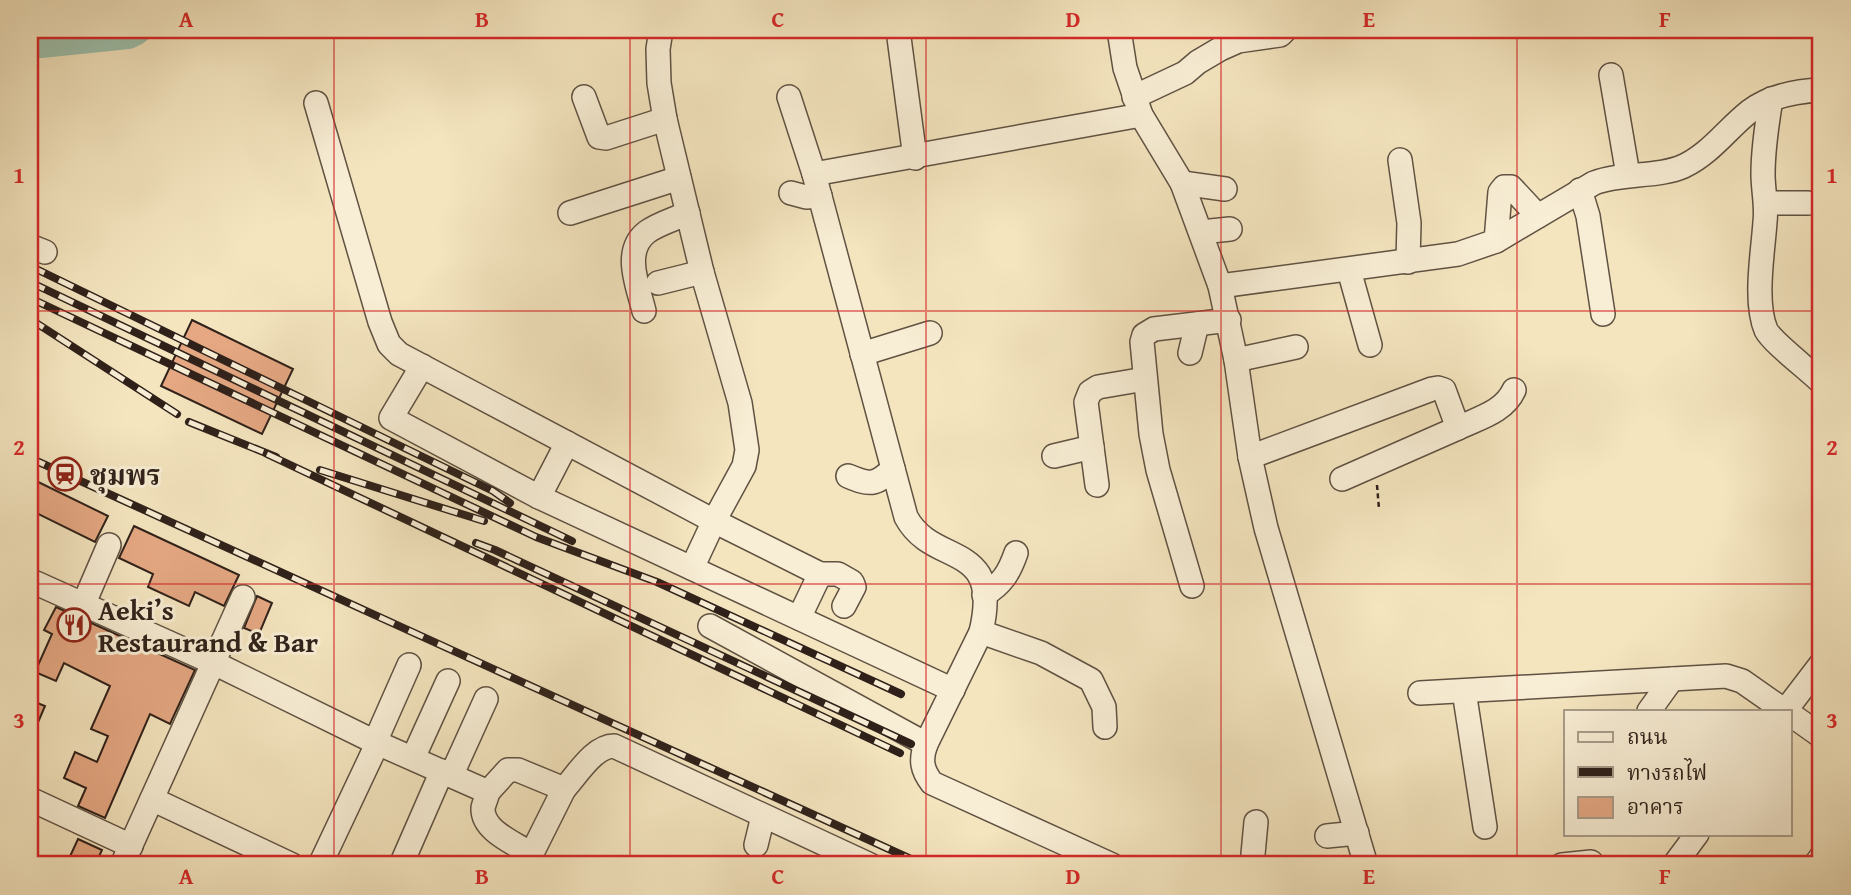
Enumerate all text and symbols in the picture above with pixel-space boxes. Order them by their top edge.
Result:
text: A [179,2,194,35]
text: B [475,2,489,35]
text: C [771,2,785,35]
text: D [1066,2,1081,35]
text: E [1363,2,1375,35]
text: F [1659,2,1671,35]
text: 1 [13,158,25,191]
text: 1 [1826,158,1838,191]
text: 2 [13,430,25,463]
text: 2 [1826,430,1838,463]
place label: ชุมพร [90,454,161,495]
station icon: ชุมพร [46,455,84,493]
place label: Aeki’s Restaurand & Bar [98,589,318,662]
restaurant icon: Aeki’s Restaurand & Bar [55,606,93,644]
text: 3 [13,703,25,736]
text: 3 [1826,703,1838,736]
legend [1564,710,1792,836]
text: ถนน [1627,721,1668,752]
text: ทางรถไฟ [1627,757,1707,788]
text: อาคาร [1627,791,1684,822]
text: A [179,859,194,892]
text: B [475,859,489,892]
text: C [771,859,785,892]
text: D [1066,859,1081,892]
text: E [1363,859,1375,892]
text: F [1659,859,1671,892]

